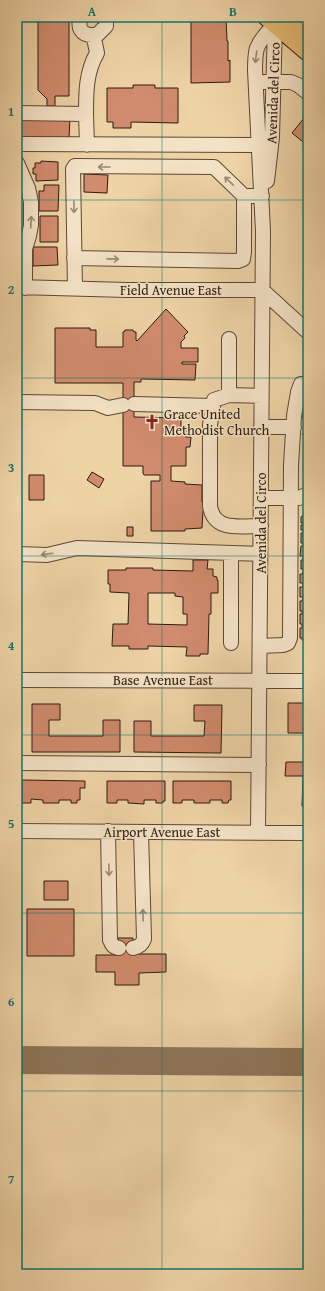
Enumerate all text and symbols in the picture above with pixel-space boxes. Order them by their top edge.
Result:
text: A [88,2,97,21]
text: B [229,2,237,21]
street label: Avenida del Circo [261,42,285,144]
one-way arrow [252,50,260,63]
text: 1 [8,102,14,121]
one-way arrow [98,163,111,170]
one-way arrow [224,176,234,186]
one-way arrow [70,200,78,213]
one-way arrow [27,216,34,229]
one-way arrow [106,255,119,263]
text: 2 [8,280,15,299]
street label: Field Avenue East [120,280,222,300]
place label: Grace United Methodist Church [164,404,270,440]
church icon: Grace United Methodist Church [143,413,161,431]
text: 3 [8,458,14,477]
street label: Avenida del Circo [251,472,271,574]
one-way arrow [41,550,54,558]
text: 4 [8,636,15,655]
street label: Base Avenue East [113,670,213,690]
text: 5 [8,814,15,833]
street label: Airport Avenue East [104,822,221,842]
one-way arrow [105,863,113,876]
one-way arrow [139,909,147,922]
text: 6 [8,992,15,1011]
text: 7 [8,1170,15,1189]

